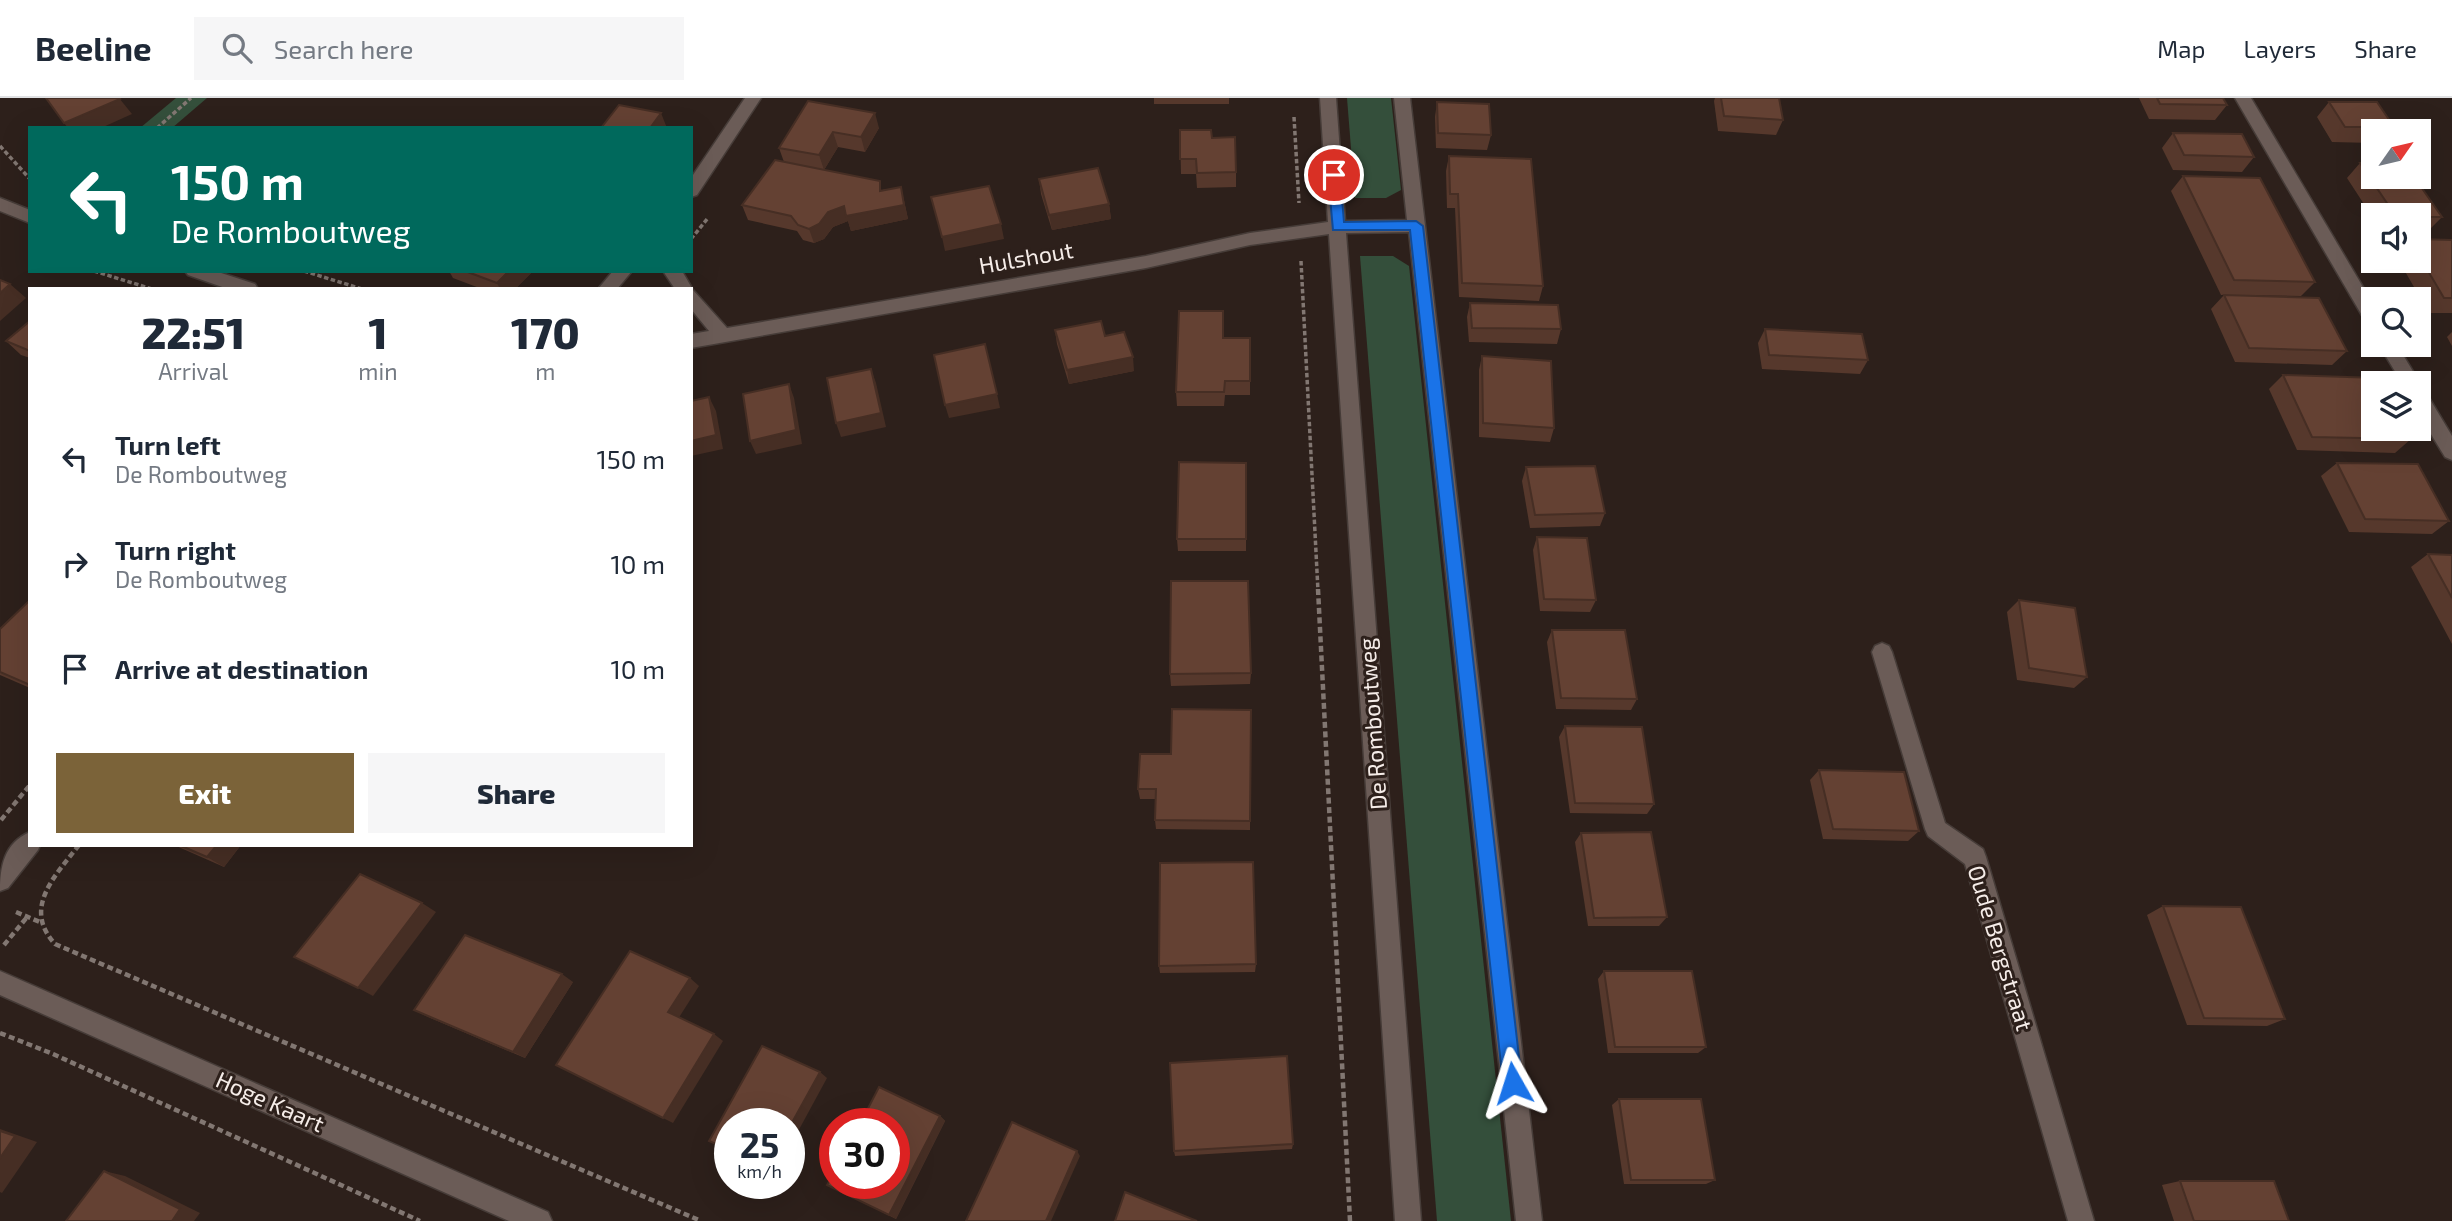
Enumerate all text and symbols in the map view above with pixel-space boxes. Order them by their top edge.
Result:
search box [194,17,684,80]
text: Beeline [35,28,152,68]
icon: search [218,29,256,67]
text: Search here [274,33,413,64]
text: Map [2157,34,2205,63]
text: Layers [2243,34,2316,63]
text: Share [2354,34,2417,63]
north arrow [2361,119,2431,189]
map controls [2361,119,2431,441]
pin [1304,145,1364,205]
text: 150 m [171,151,304,210]
icon: left [56,154,147,245]
icon: arrive [1315,156,1353,194]
button: sound [2361,203,2431,273]
text: De Romboutweg [171,211,411,249]
street label: Hulshout [976,235,1075,279]
button: search [2361,287,2431,357]
text: 22:51 [141,307,245,357]
text: 1 [368,307,387,357]
text: 170 [511,307,580,357]
text: Arrival [158,357,228,385]
text: min [358,357,398,385]
text: m [535,357,555,385]
button: layers [2361,371,2431,441]
text: Turn left [115,429,221,460]
icon: left [56,440,94,478]
text: 150 m [596,443,665,474]
text: De Romboutweg [115,460,287,488]
text: Turn right [115,534,236,565]
icon: right [56,545,94,583]
text: 10 m [610,548,665,579]
text: De Romboutweg [115,565,287,593]
street label: De Romboutweg [1352,637,1392,811]
icon: arrive [56,650,94,688]
text: Arrive at destination [115,653,368,684]
text: 10 m [610,653,665,684]
button: Exit [56,753,354,833]
button: Share [368,753,665,833]
street label: Oude Bergstraat [1963,862,2039,1034]
position arrow [1476,1046,1550,1120]
street label: Hoge Kaart [212,1065,329,1137]
speed limit sign: 30 [819,1108,910,1199]
text: 25 [740,1123,779,1165]
text: km/h [737,1160,782,1182]

